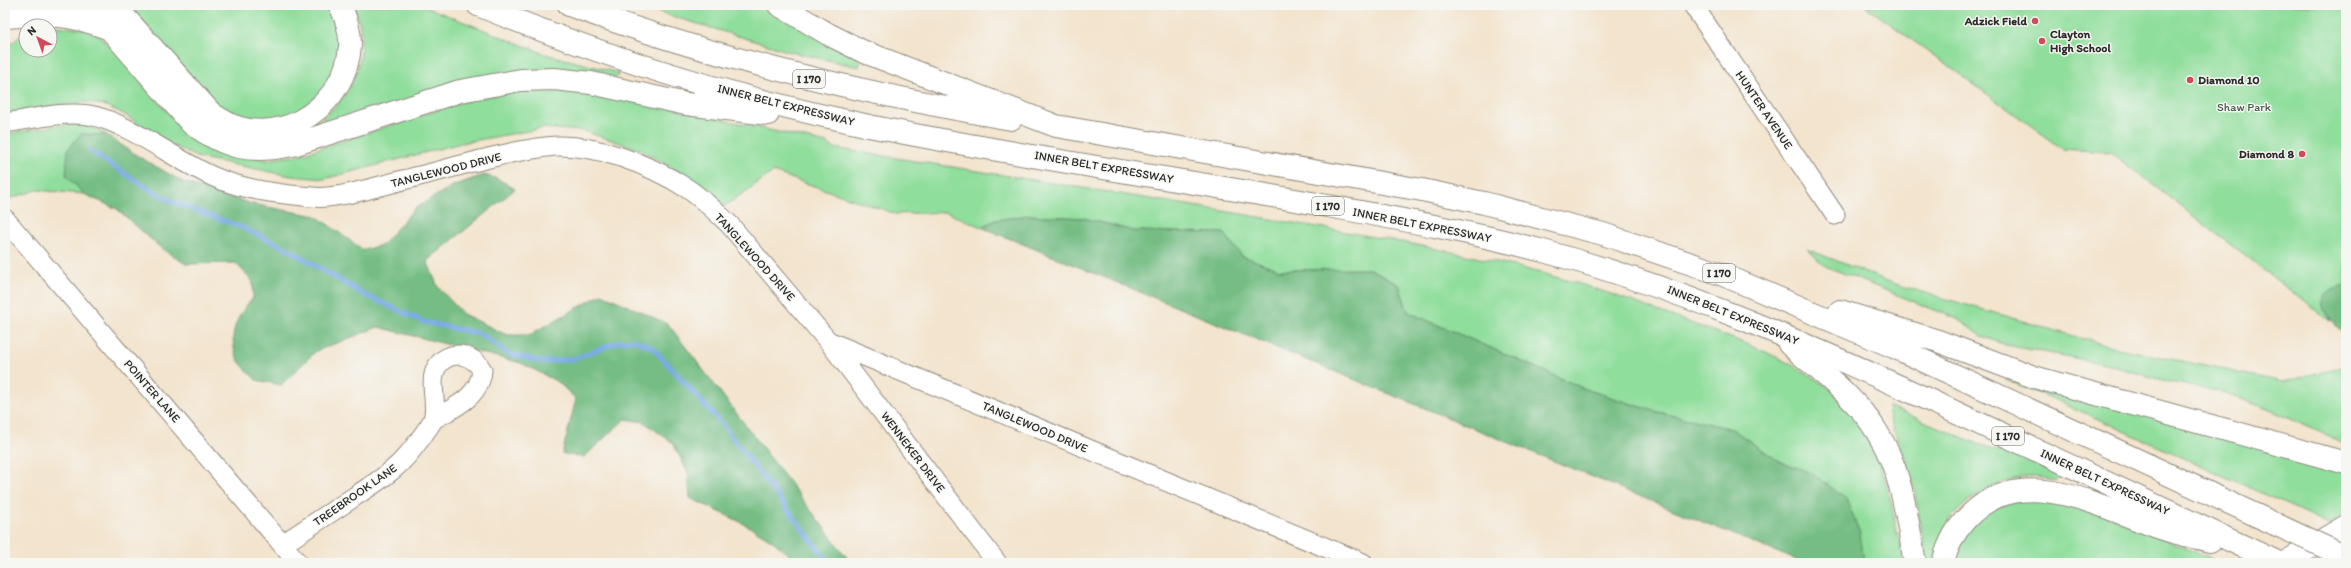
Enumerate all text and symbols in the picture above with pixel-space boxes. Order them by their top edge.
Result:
place label: Adzick Field [1964,14,2027,28]
marker: Adzick Field [2030,16,2040,26]
north arrow [18,18,58,58]
text: N [25,23,39,38]
place label: Clayton High School [2050,27,2111,56]
marker: Clayton High School [2037,36,2047,46]
street label: HUNTER AVENUE [1733,68,1796,152]
road number: I 170 [793,70,825,88]
place label: Diamond 10 [2198,73,2260,87]
marker: Diamond 10 [2185,75,2195,85]
street label: INNER BELT EXPRESSWAY [716,81,856,129]
park label: Shaw Park [2217,100,2272,114]
place label: Diamond 8 [2239,147,2294,161]
street label: INNER BELT EXPRESSWAY [1033,148,1175,186]
street label: TANGLEWOOD DRIVE [389,149,503,191]
marker: Diamond 8 [2297,149,2307,159]
road number: I 170 [1312,197,1344,215]
street label: INNER BELT EXPRESSWAY [1352,205,1493,245]
street label: TANGLEWOOD DRIVE [712,210,798,304]
road number: I 170 [1703,264,1735,282]
street label: INNER BELT EXPRESSWAY [1665,282,1801,348]
street label: POINTER LANE [121,357,183,425]
street label: TANGLEWOOD DRIVE [980,398,1090,456]
street label: WENNEKER DRIVE [878,409,948,495]
road number: I 170 [1992,427,2024,445]
street label: INNER BELT EXPRESSWAY [2038,446,2172,518]
street label: TREEBROOK LANE [311,461,400,529]

